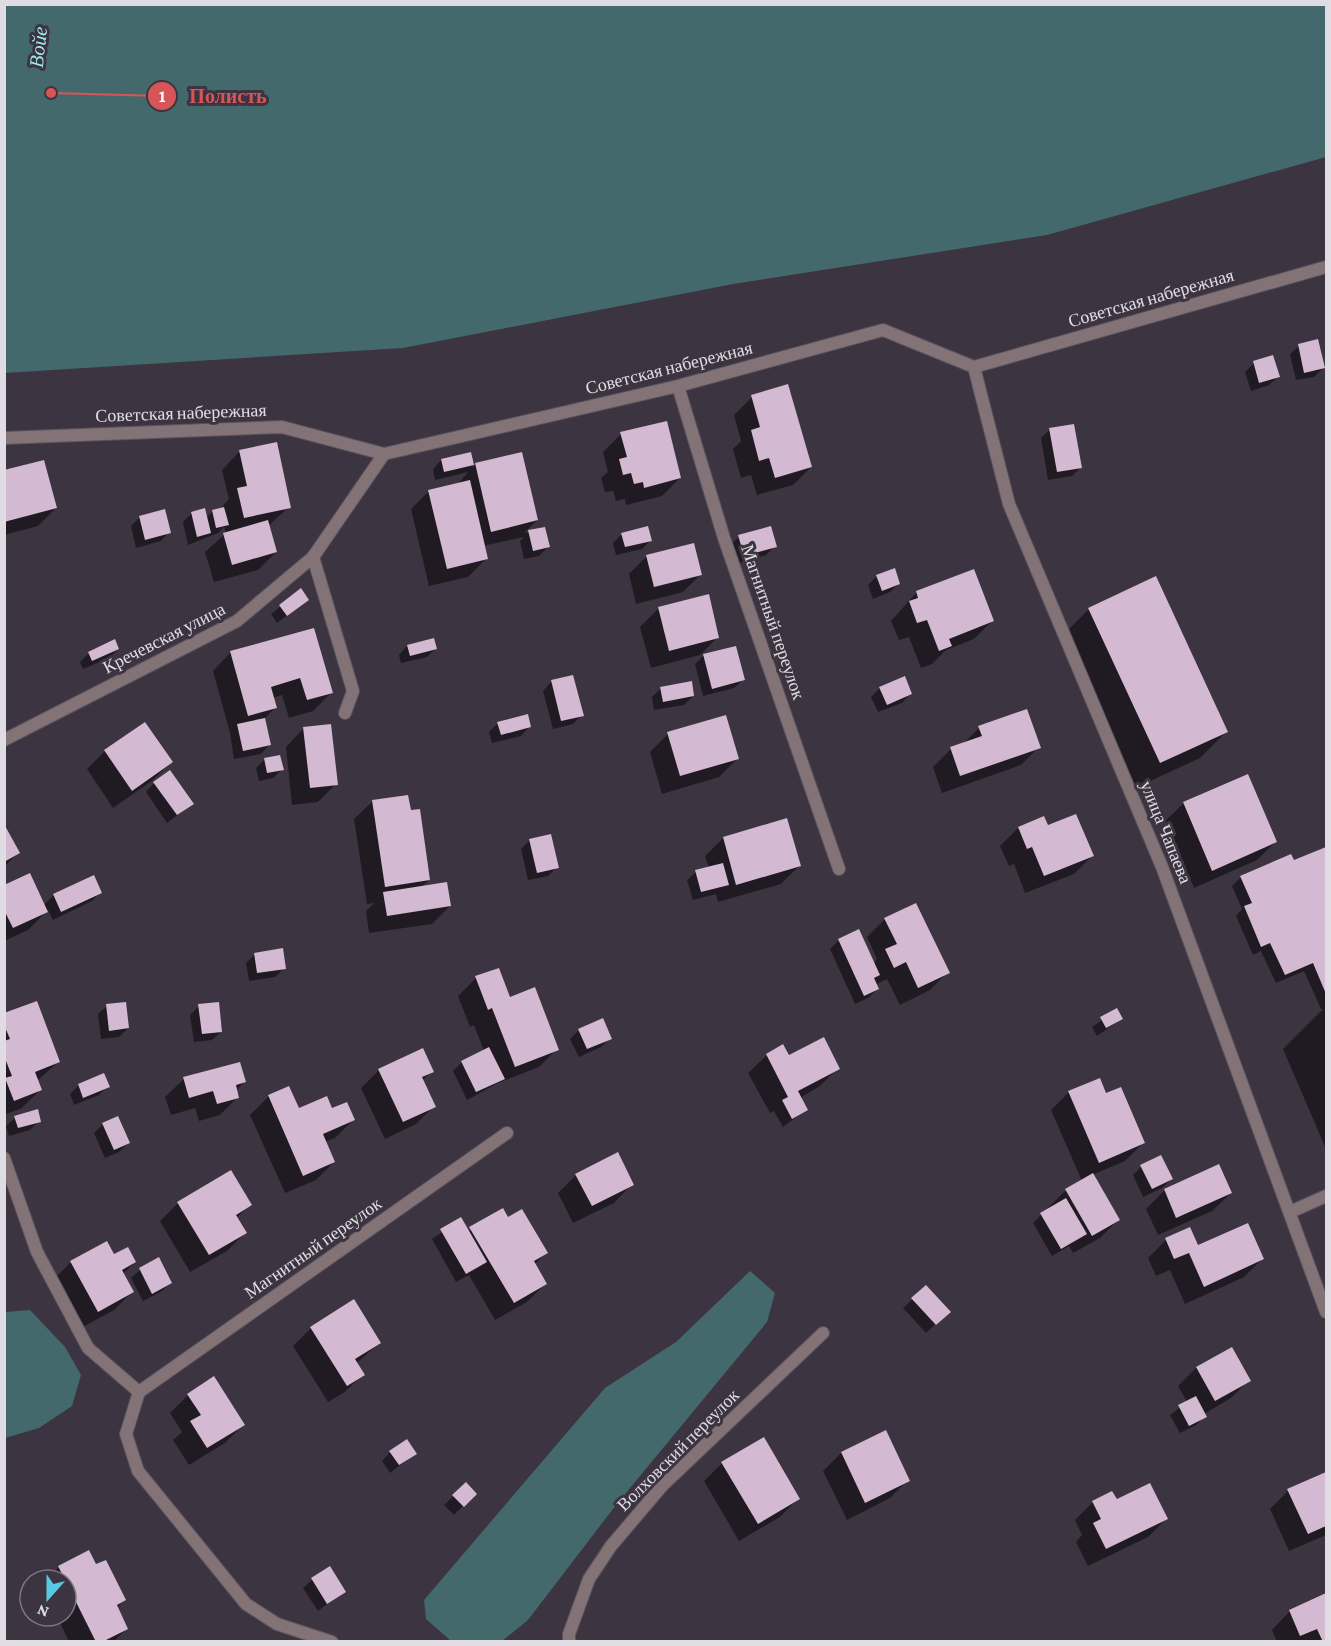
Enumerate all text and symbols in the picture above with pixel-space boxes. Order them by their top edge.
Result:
water label: Войе [25,25,51,69]
callout: Полисть [147,77,279,115]
text: Полисть [189,85,267,107]
text: 1 [159,86,166,106]
street label: Советская набережная [1066,265,1236,331]
street label: Советская набережная [583,338,755,398]
street label: Советская набережная [95,400,267,426]
street label: Магнитный переулок [737,542,809,702]
street label: Кречевская улица [100,599,228,677]
street label: улица Чапаева [1136,778,1196,886]
street label: Магнитный переулок [241,1193,385,1303]
street label: Волховский переулок [613,1385,743,1515]
north arrow [18,1568,78,1628]
text: N [35,1602,51,1621]

